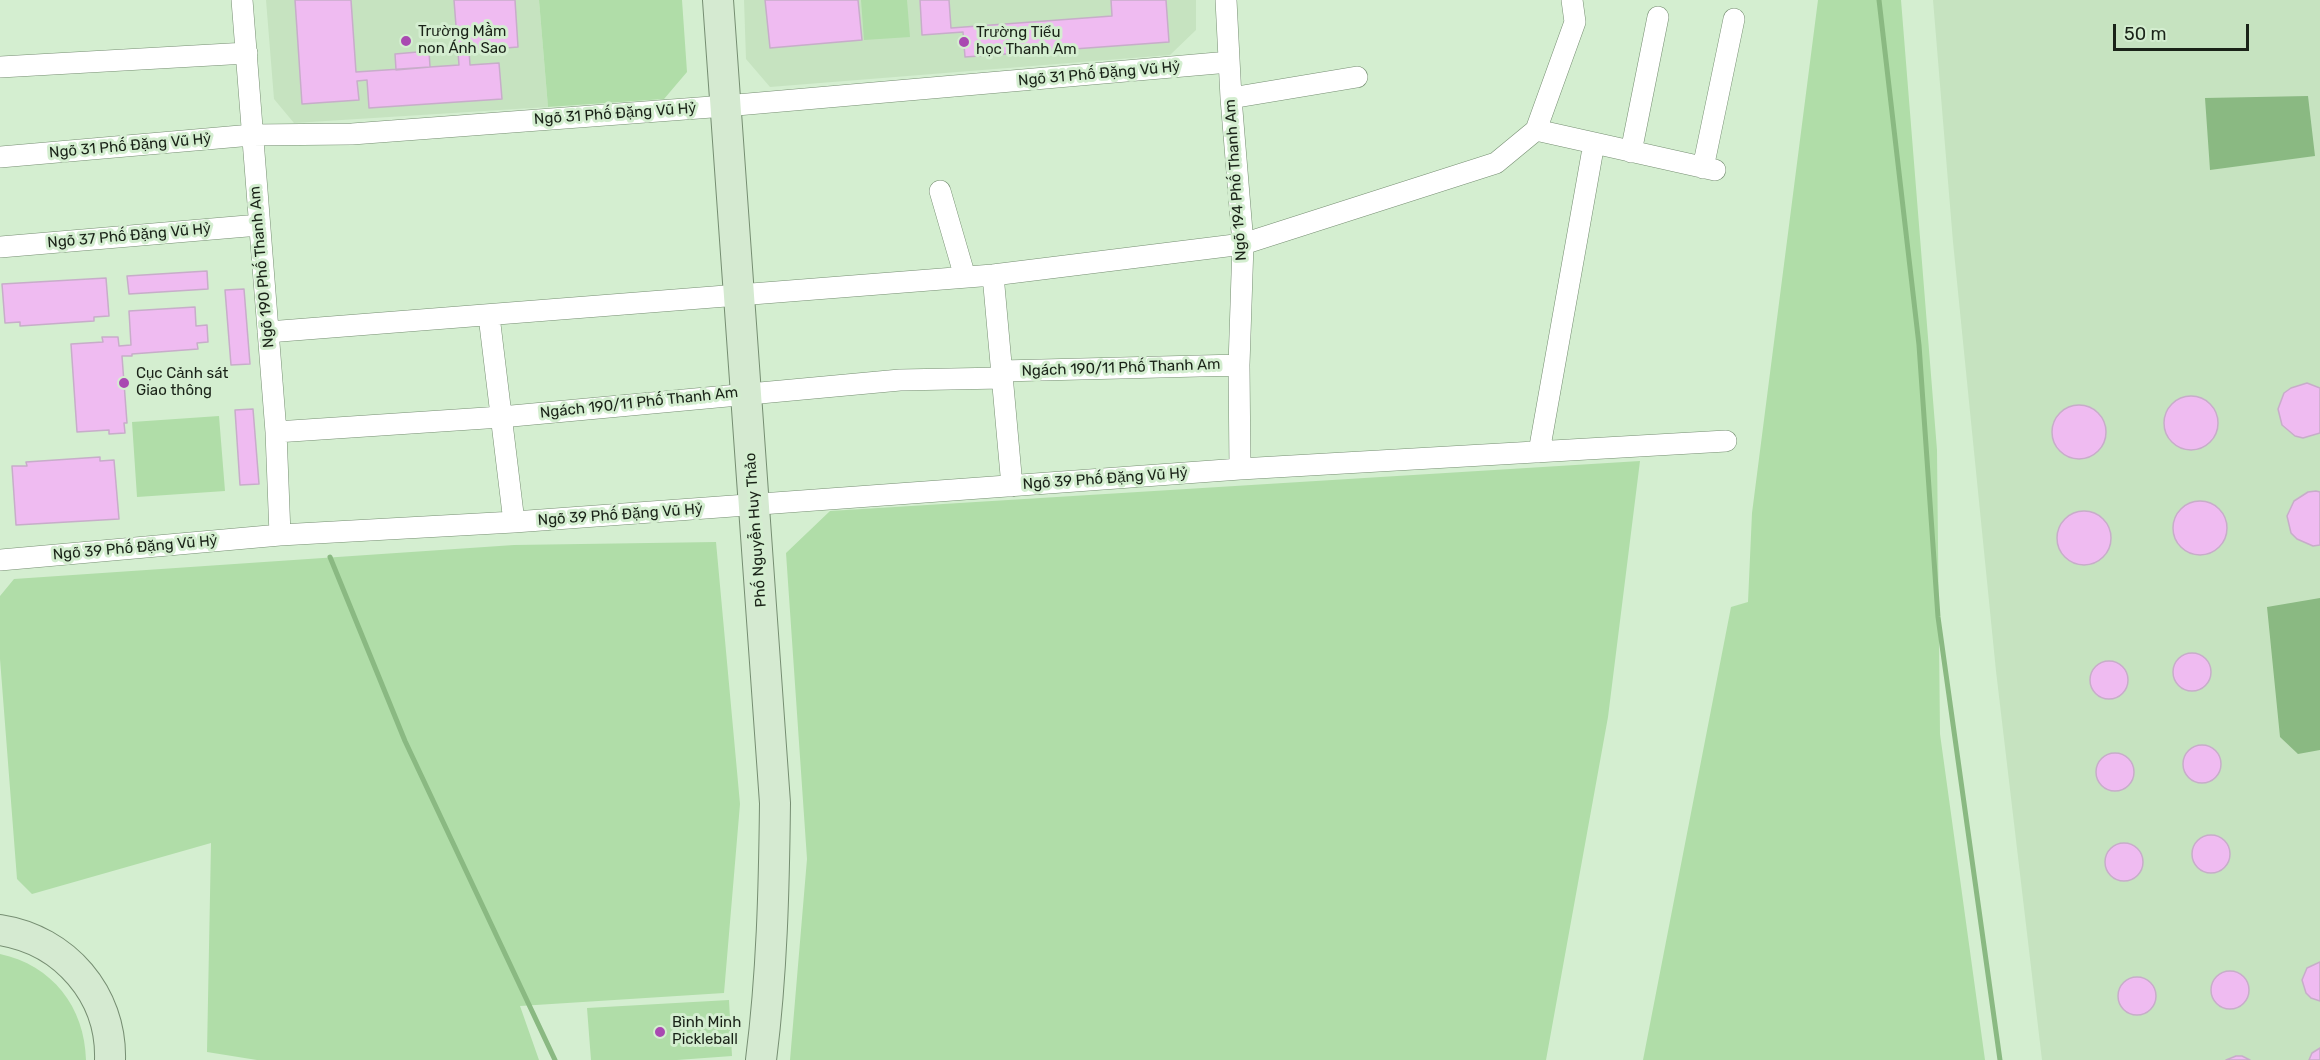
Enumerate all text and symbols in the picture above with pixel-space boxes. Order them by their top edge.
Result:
scale bar [2116,12,2252,50]
place label: Trường Mầm non Ánh Sao [418,23,507,58]
text: 50 m [2124,23,2167,45]
place label: Trường Tiểu học Thanh Am [976,24,1077,59]
marker: Trường Mầm non Ánh Sao [399,34,413,48]
marker: Trường Tiểu học Thanh Am [957,35,971,49]
street label: Ngõ 31 Phố Đặng Vũ Hỷ [1017,58,1181,90]
street label: Ngõ 31 Phố Đặng Vũ Hỷ [533,99,697,129]
street label: Ngõ 194 Phố Thanh Am [1221,99,1251,261]
street label: Ngõ 31 Phố Đặng Vũ Hỷ [48,130,212,162]
street label: Ngõ 190 Phố Thanh Am [246,185,278,349]
street label: Ngõ 37 Phố Đặng Vũ Hỷ [47,220,211,252]
street label: Ngách 190/11 Phố Thanh Am [1021,356,1221,380]
place label: Cục Cảnh sát Giao thông [136,365,228,400]
marker: Cục Cảnh sát Giao thông [117,376,131,390]
street label: Ngách 190/11 Phố Thanh Am [539,384,739,422]
street label: Phố Nguyễn Huy Thảo [742,452,770,608]
street label: Ngõ 39 Phố Đặng Vũ Hỷ [1022,464,1188,494]
street label: Ngõ 39 Phố Đặng Vũ Hỷ [537,500,703,530]
street label: Ngõ 39 Phố Đặng Vũ Hỷ [52,532,218,564]
place label: Bình Minh Pickleball [672,1014,741,1049]
marker: Bình Minh Pickleball [653,1025,667,1039]

